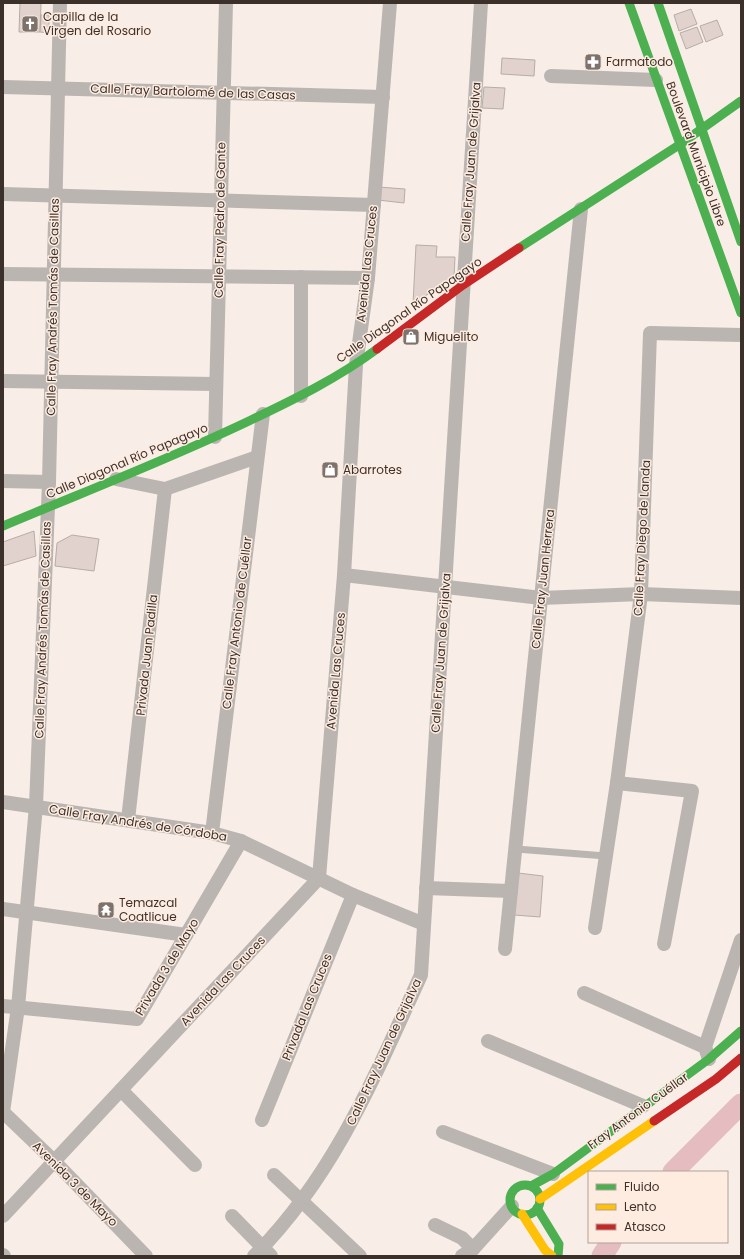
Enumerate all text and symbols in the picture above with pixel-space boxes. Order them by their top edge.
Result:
place label: Capilla de la Virgen del Rosario [43,8,151,39]
church icon: Capilla de la Virgen del Rosario [20,14,40,34]
pharmacy icon: Farmatodo [583,52,603,72]
place label: Farmatodo [606,53,673,70]
street label: Calle Fray Bartolomé de las Casas [90,79,296,104]
street label: Boulevard Municipio Libre [662,79,731,229]
street label: Calle Fray Juan de Grijalva [456,82,485,242]
street label: Calle Fray Pedro de Gante [210,142,229,298]
street label: Calle Fray Andrés Tomás de Casillas [42,198,63,416]
street label: Avenida Las Cruces [352,205,381,323]
street label: Calle Diagonal Río Papagayo [332,252,485,367]
shop icon: Miguelito [401,327,421,347]
place label: Miguelito [424,328,479,345]
street label: Calle Diagonal Río Papagayo [43,419,211,502]
street label: Calle Fray Diego de Landa [629,459,654,616]
shop icon: Abarrotes [320,460,340,480]
place label: Abarrotes [343,461,402,478]
street label: Calle Fray Juan Herrera [527,508,558,650]
street label: Calle Fray Andrés Tomás de Casillas [30,521,55,739]
street label: Calle Fray Antonio de Cuéllar [217,535,256,710]
street label: Calle Fray Juan de Grijalva [426,573,455,733]
street label: Privada Juan Padilla [132,593,161,716]
street label: Avenida Las Cruces [322,612,349,730]
street label: Calle Fray Andrés de Córdoba [48,800,228,845]
place label: Temazcal Coatlicue [119,894,177,925]
temple icon: Temazcal Coatlicue [96,900,116,920]
street label: Privada 3 de Mayo [131,915,202,1019]
street label: Avenida Las Cruces [176,932,269,1029]
street label: Privada Las Cruces [277,951,336,1063]
street label: Calle Fray Juan de Grijalva [342,976,425,1128]
street label: Fray Antonio Cuéllar [584,1068,692,1153]
street label: Avenida 3 de Mayo [29,1137,122,1230]
legend [588,1171,728,1243]
text: Fluido [624,1178,660,1195]
text: Lento [624,1198,657,1215]
text: Atasco [624,1218,666,1235]

